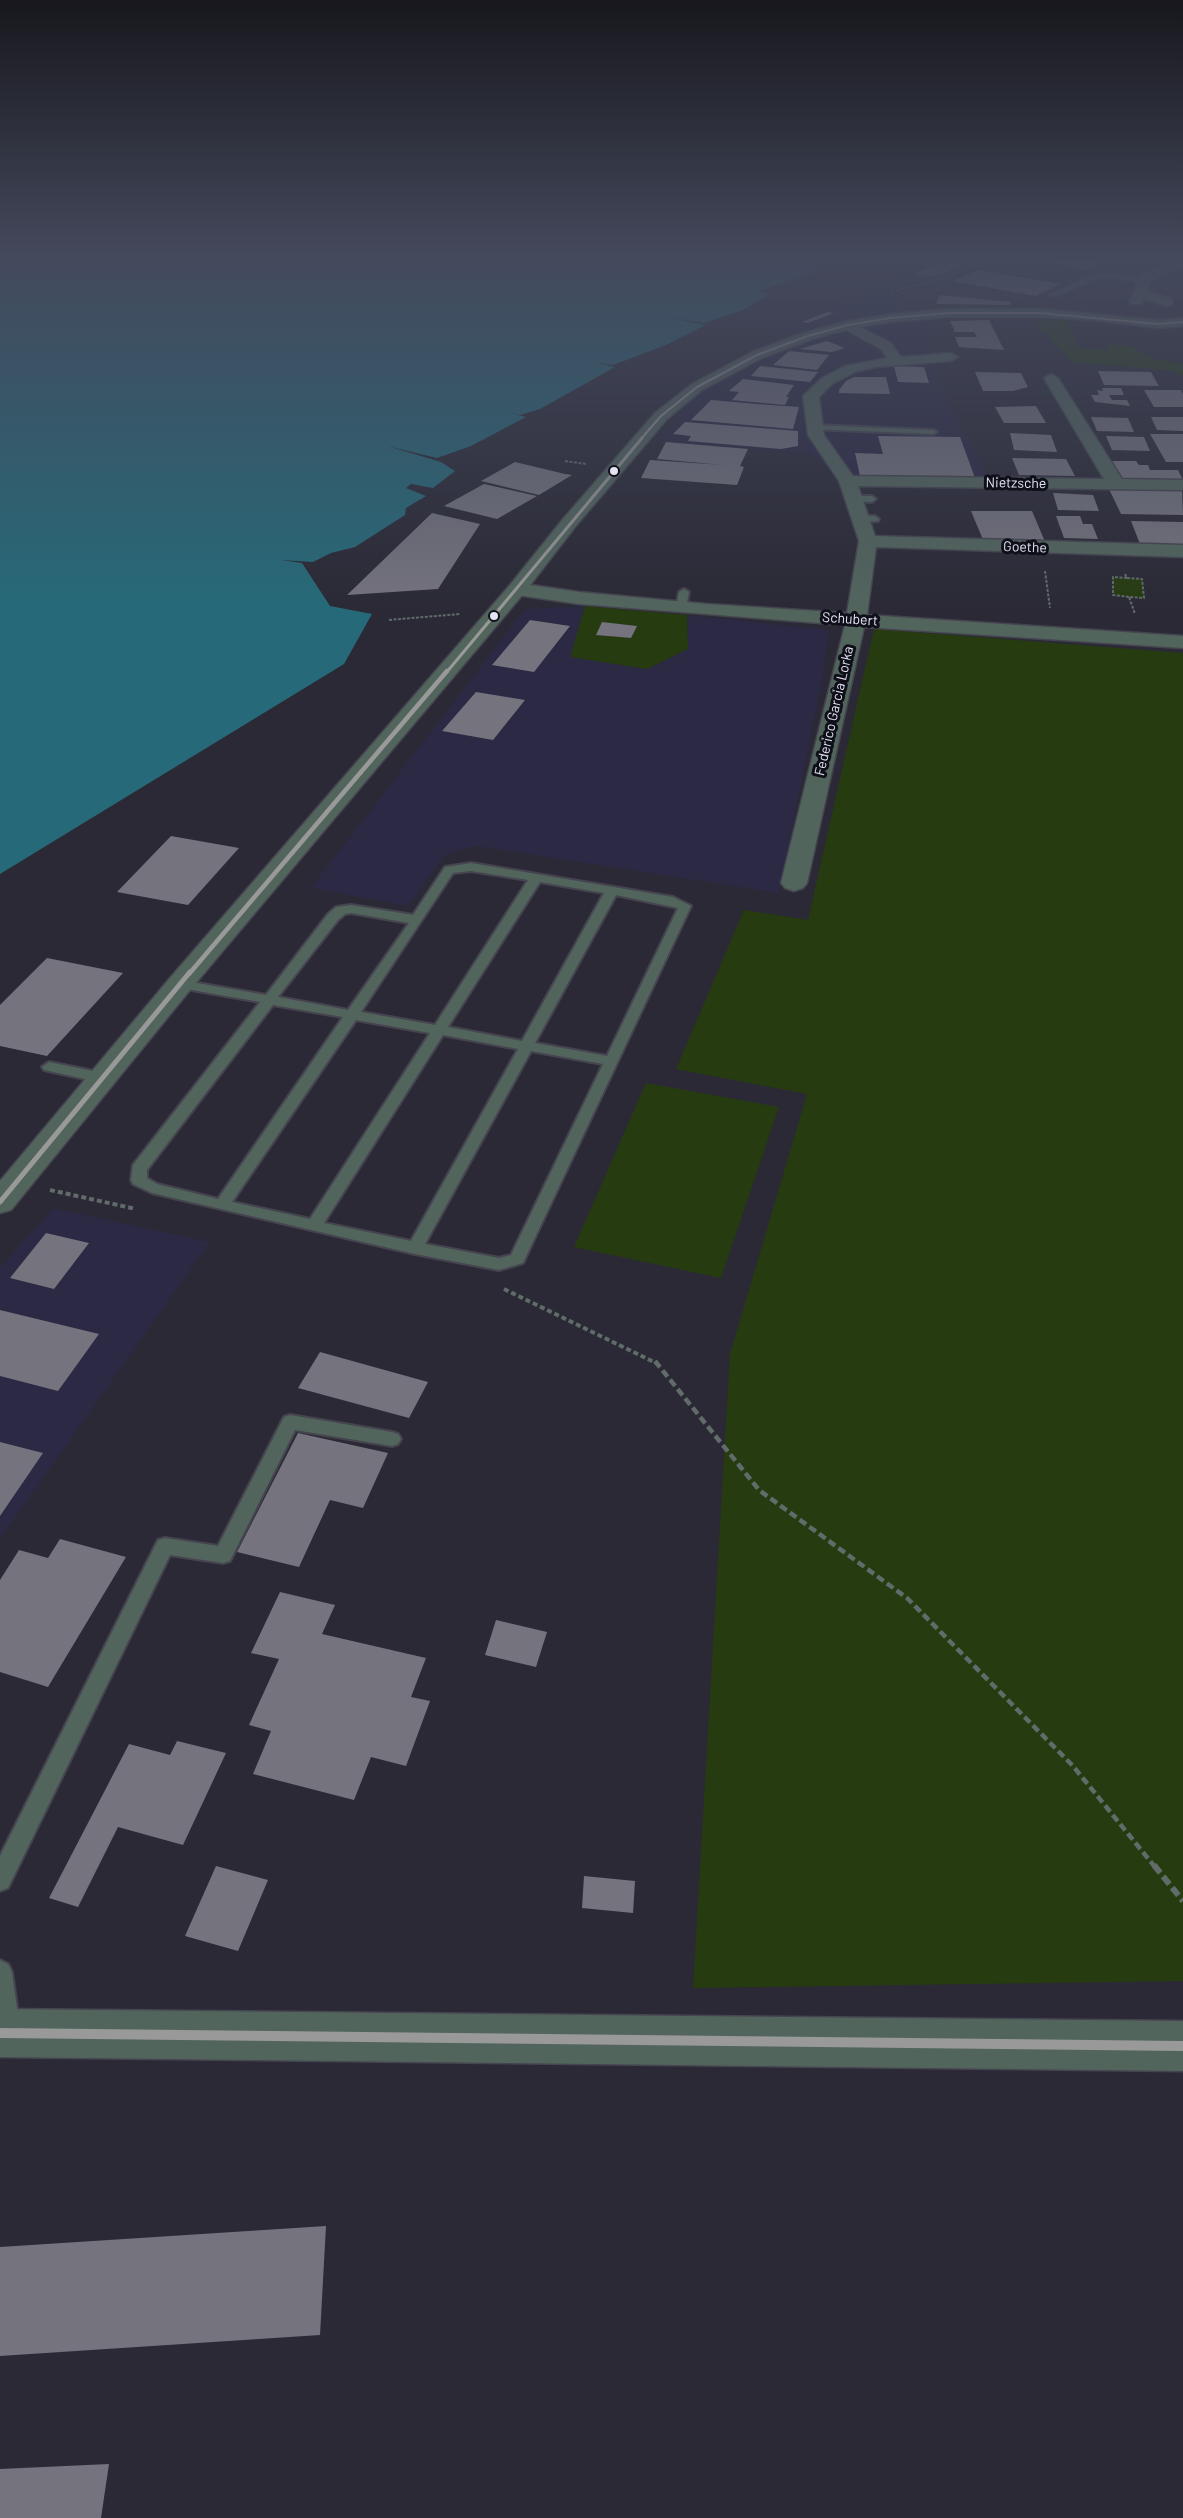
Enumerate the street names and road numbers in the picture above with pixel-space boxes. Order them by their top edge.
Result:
street label: Nietzsche [986,474,1046,492]
street label: Goethe [1003,538,1047,556]
street label: Schubert [822,609,878,629]
street label: Federico Garcia Lorka [811,645,857,777]

